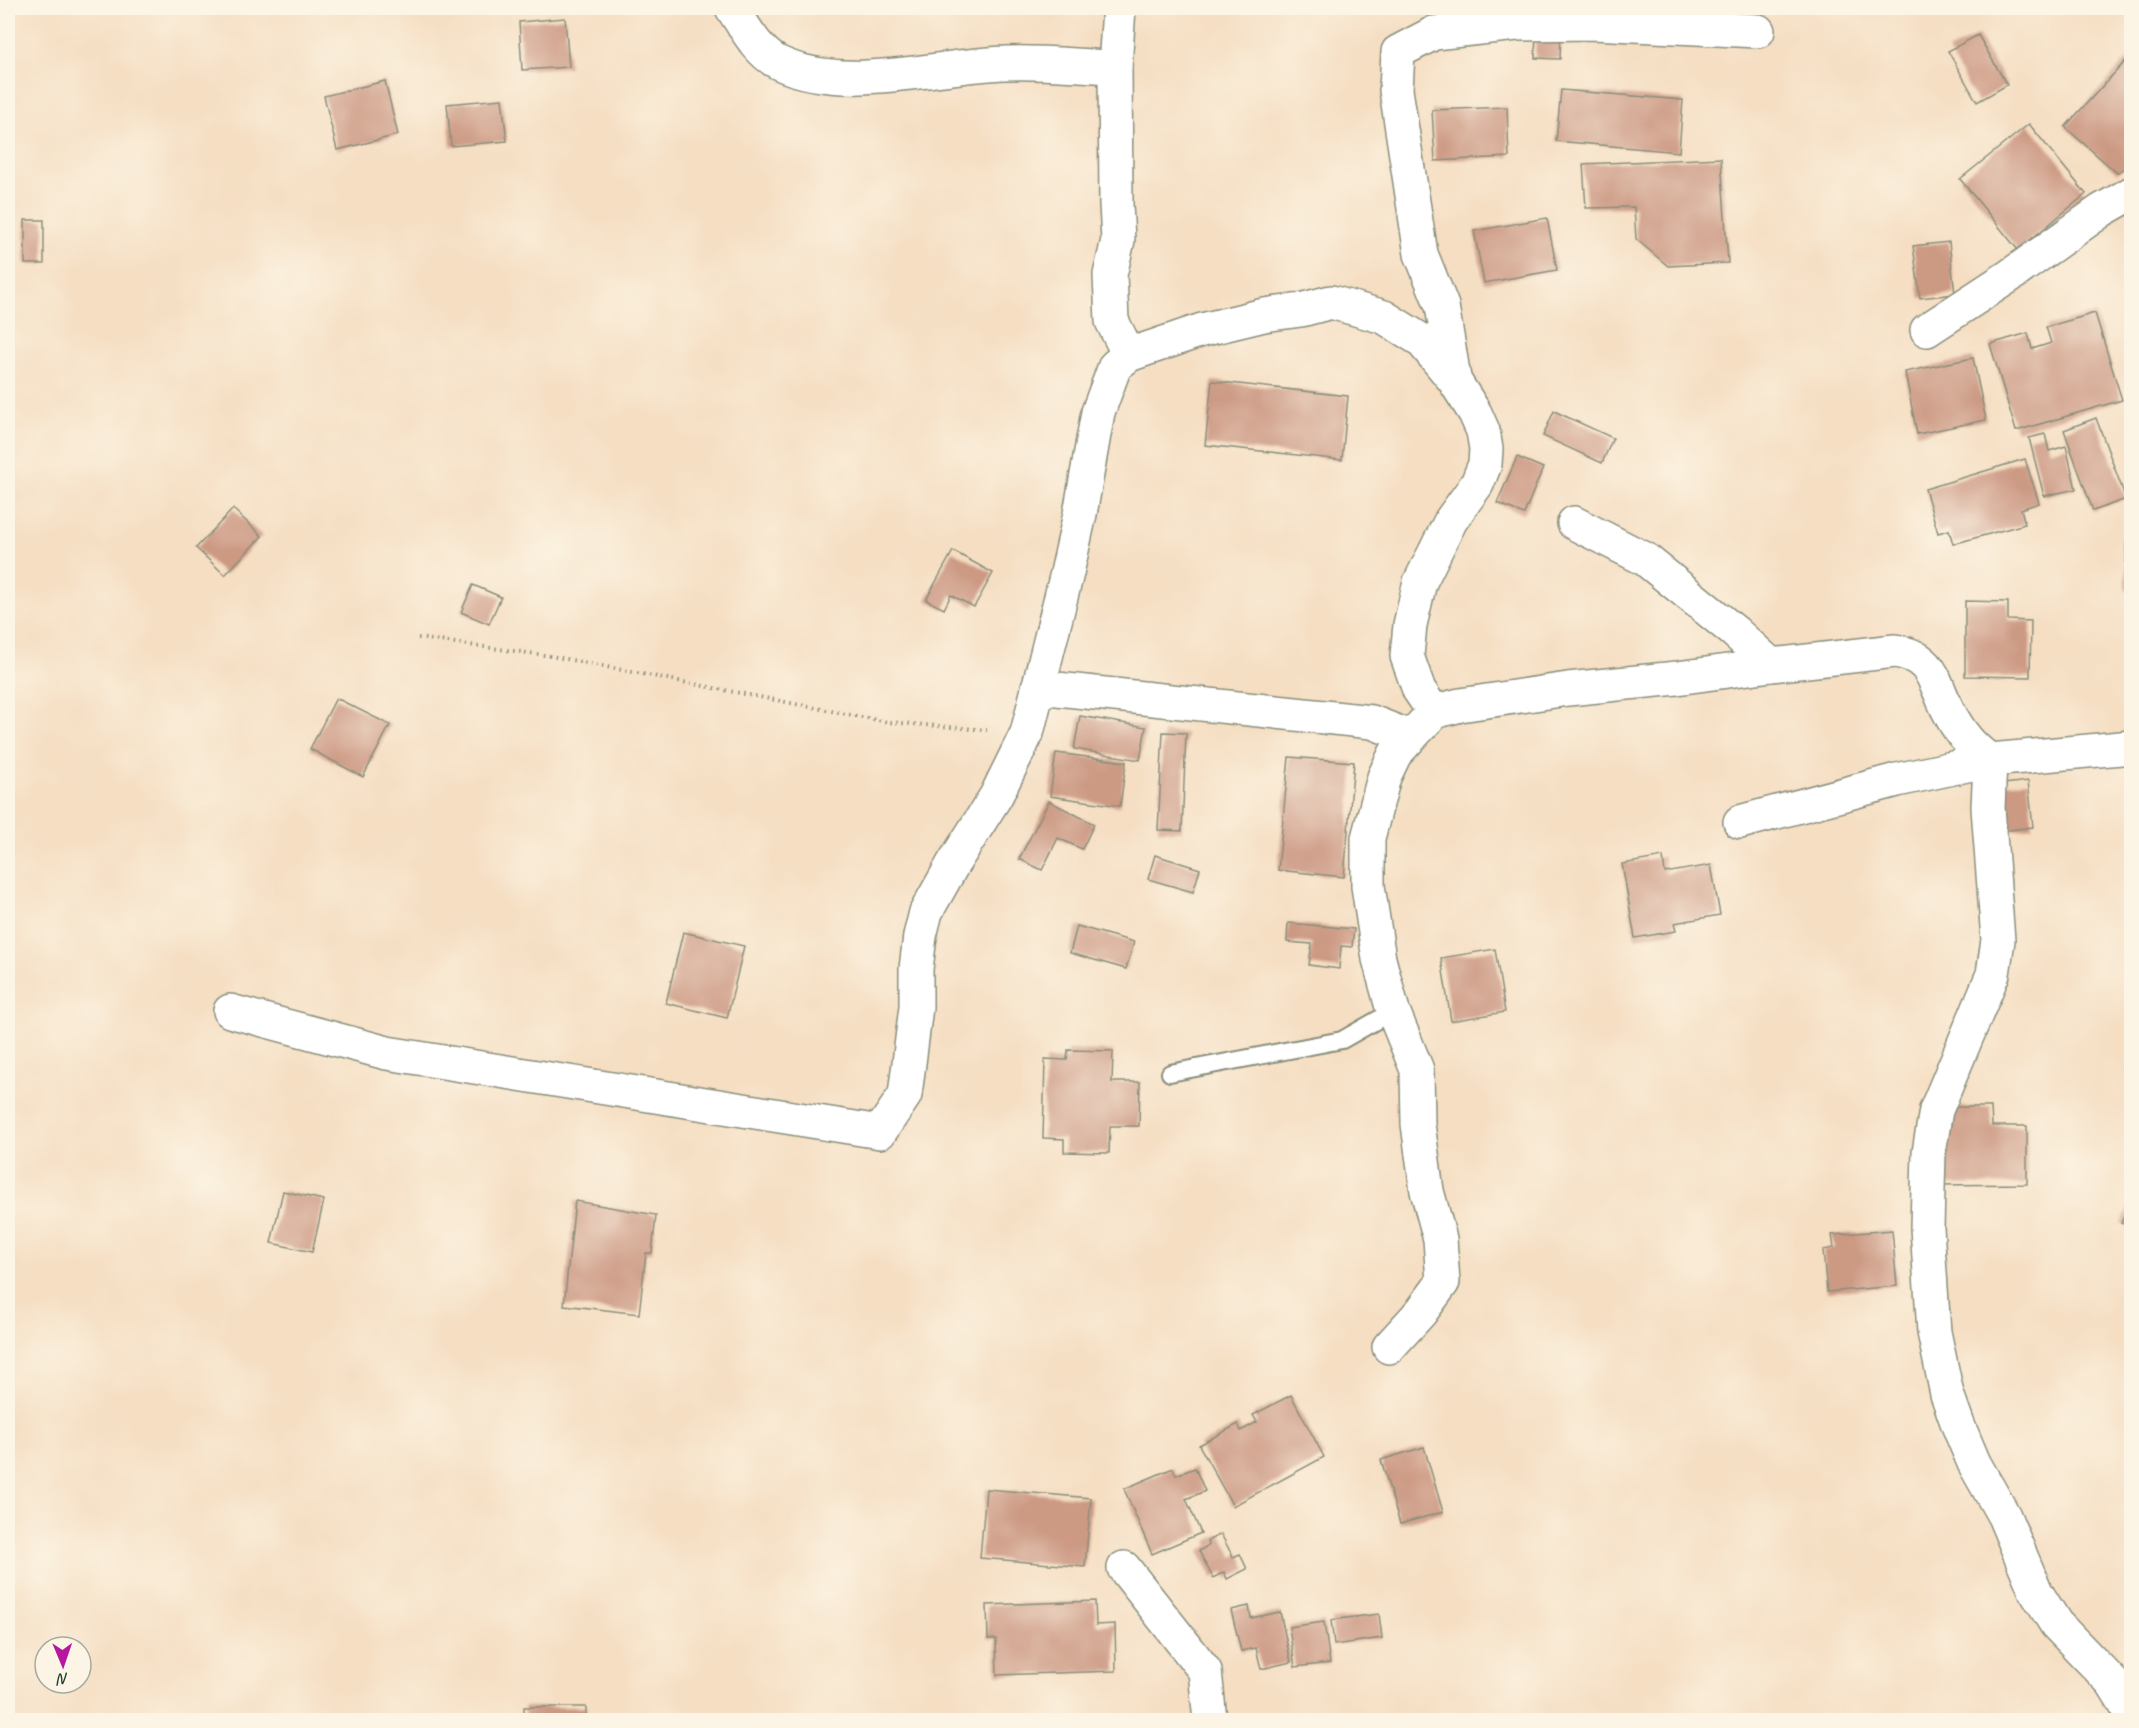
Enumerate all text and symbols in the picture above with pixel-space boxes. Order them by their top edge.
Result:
north arrow [33,1635,93,1695]
text: N [55,1669,69,1689]

